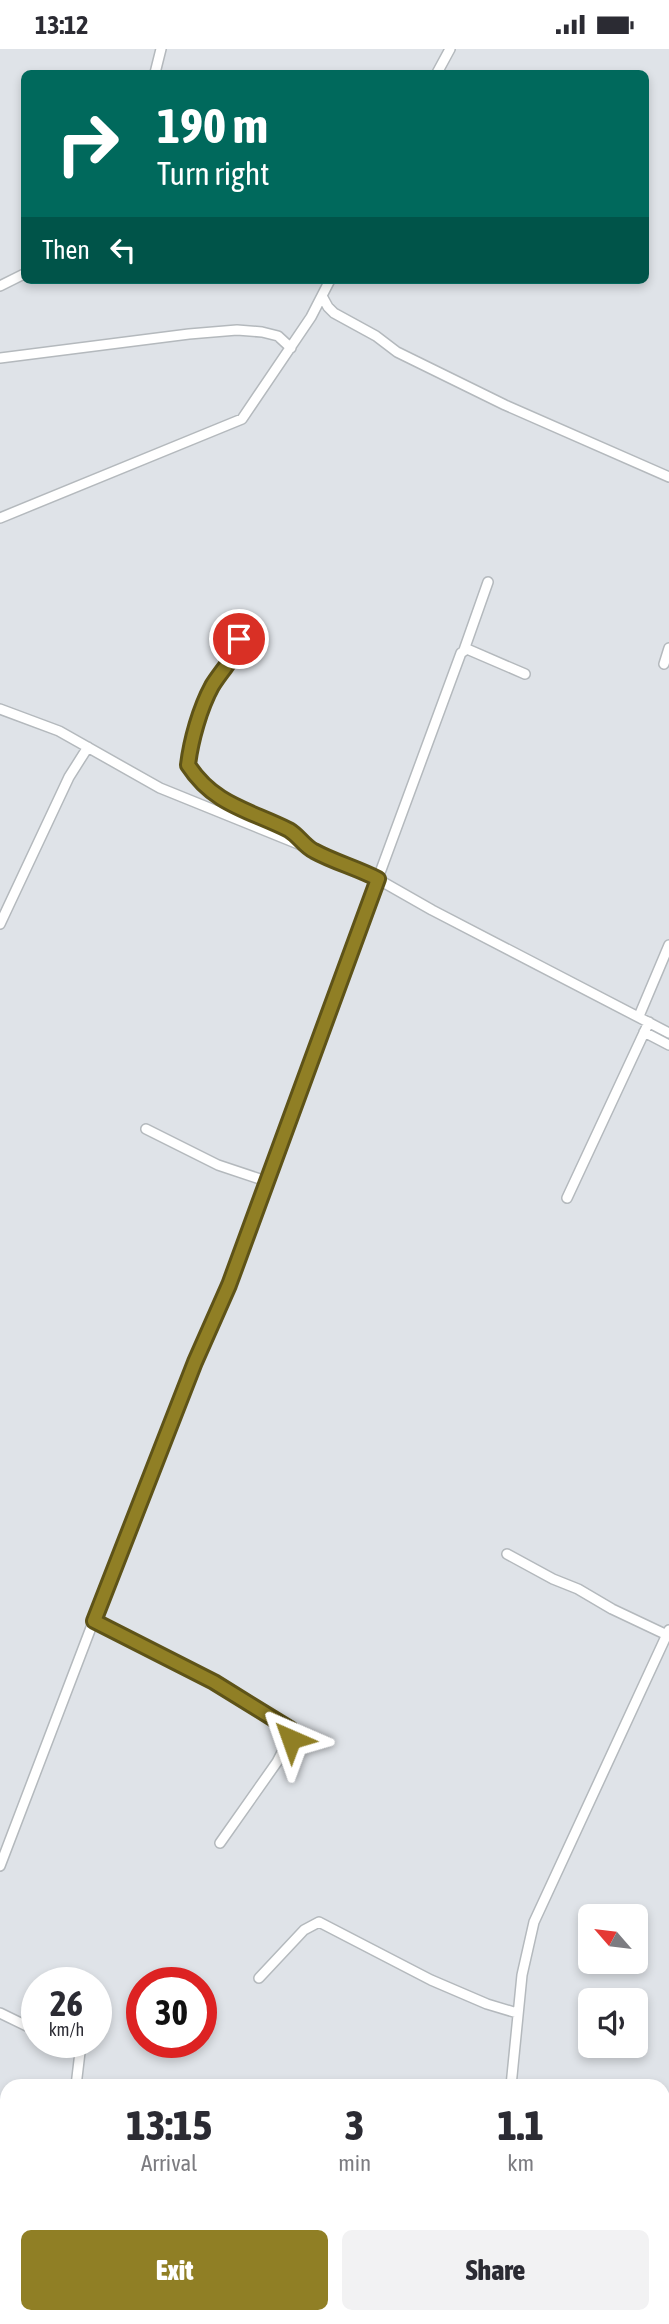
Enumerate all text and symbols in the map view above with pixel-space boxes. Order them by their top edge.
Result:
text: 13:12 [35,10,89,40]
text: 190 m [157,97,268,153]
icon: right [42,98,133,189]
text: Turn right [157,155,270,192]
icon: left [104,231,142,269]
text: Then [42,235,90,265]
pin [209,609,269,669]
icon: arrive [220,620,258,658]
position arrow [254,1702,328,1776]
north arrow [578,1904,648,1974]
map controls [578,1904,648,2058]
speed limit sign: 30 [126,1967,217,2058]
text: 26 [50,1983,83,2023]
button: sound [578,1988,648,2058]
text: km/h [49,2019,84,2040]
text: 13:15 [126,2101,212,2149]
text: 3 [345,2101,365,2149]
text: 1.1 [497,2101,544,2149]
text: Arrival [141,2150,197,2176]
text: min [338,2150,371,2176]
text: km [507,2150,534,2176]
button: Exit [21,2230,328,2310]
button: Share [342,2230,649,2310]

